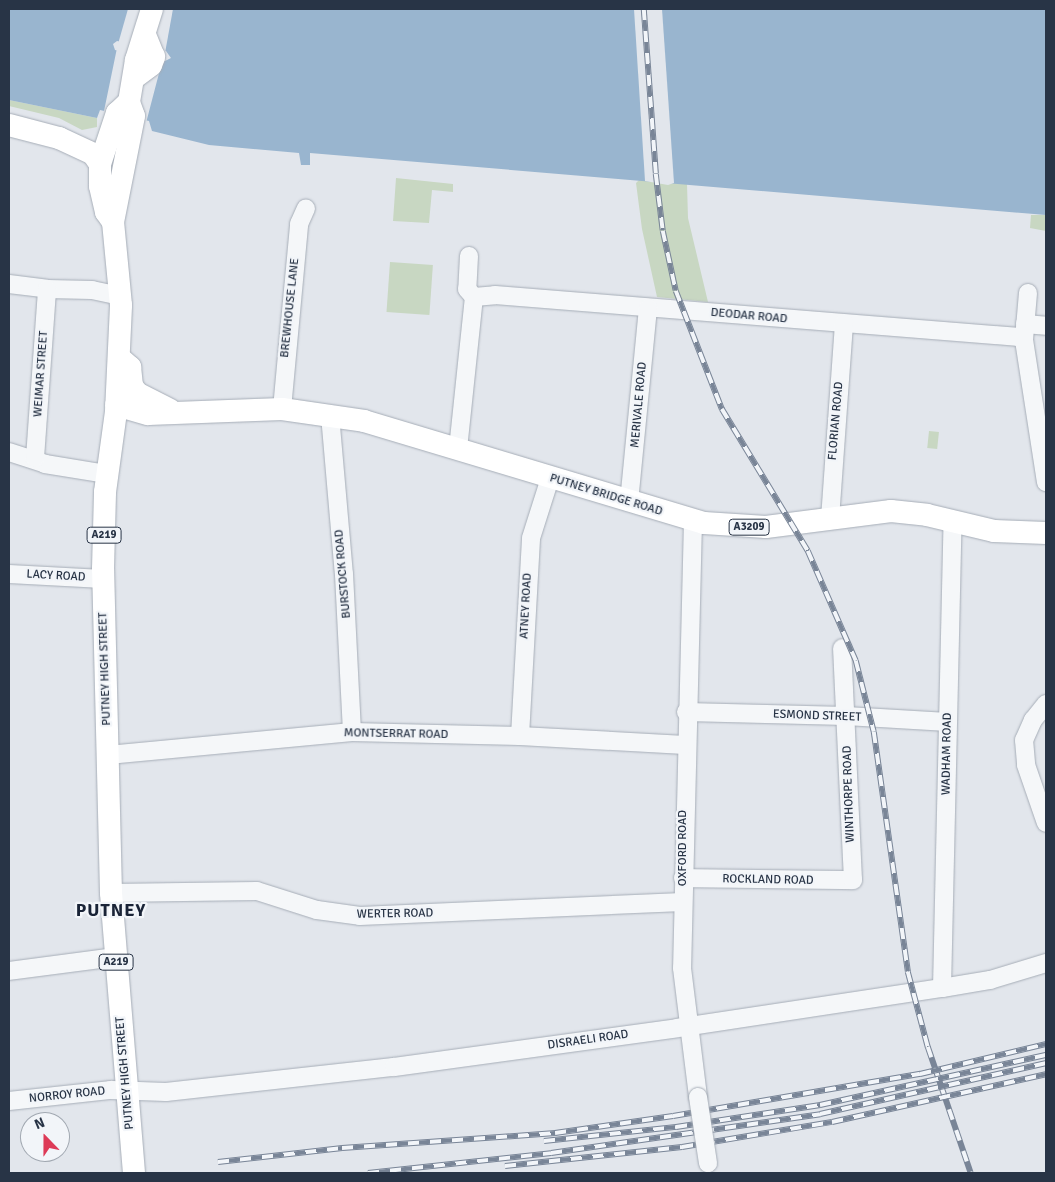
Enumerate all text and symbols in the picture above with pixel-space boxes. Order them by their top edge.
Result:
street label: BREWHOUSE LANE [278,258,302,358]
street label: DEODAR ROAD [710,305,788,327]
street label: WEIMAR STREET [31,330,51,418]
street label: MERIVALE ROAD [628,361,650,449]
street label: FLORIAN ROAD [825,381,847,461]
street label: PUTNEY BRIDGE ROAD [548,471,664,519]
road number: A3209 [728,518,770,536]
road number: A219 [86,526,122,544]
street label: BURSTOCK ROAD [332,529,354,619]
street label: LACY ROAD [26,567,86,585]
street label: ATNEY ROAD [517,573,535,639]
street label: PUTNEY HIGH STREET [96,612,114,726]
street label: ESMOND STREET [773,707,861,725]
street label: WADHAM ROAD [939,713,955,795]
street label: MONTSERRAT ROAD [344,726,448,742]
street label: WINTHORPE ROAD [840,745,858,843]
street label: OXFORD ROAD [676,810,690,886]
street label: ROCKLAND ROAD [722,872,814,888]
district label: PUTNEY [75,899,147,921]
street label: WERTER ROAD [357,906,433,922]
road number: A219 [98,954,134,970]
street label: PUTNEY HIGH STREET [113,1016,137,1130]
street label: DISRAELI ROAD [547,1027,629,1053]
street label: NORROY ROAD [28,1084,106,1106]
north arrow [20,1112,70,1162]
text: N [32,1114,47,1133]

